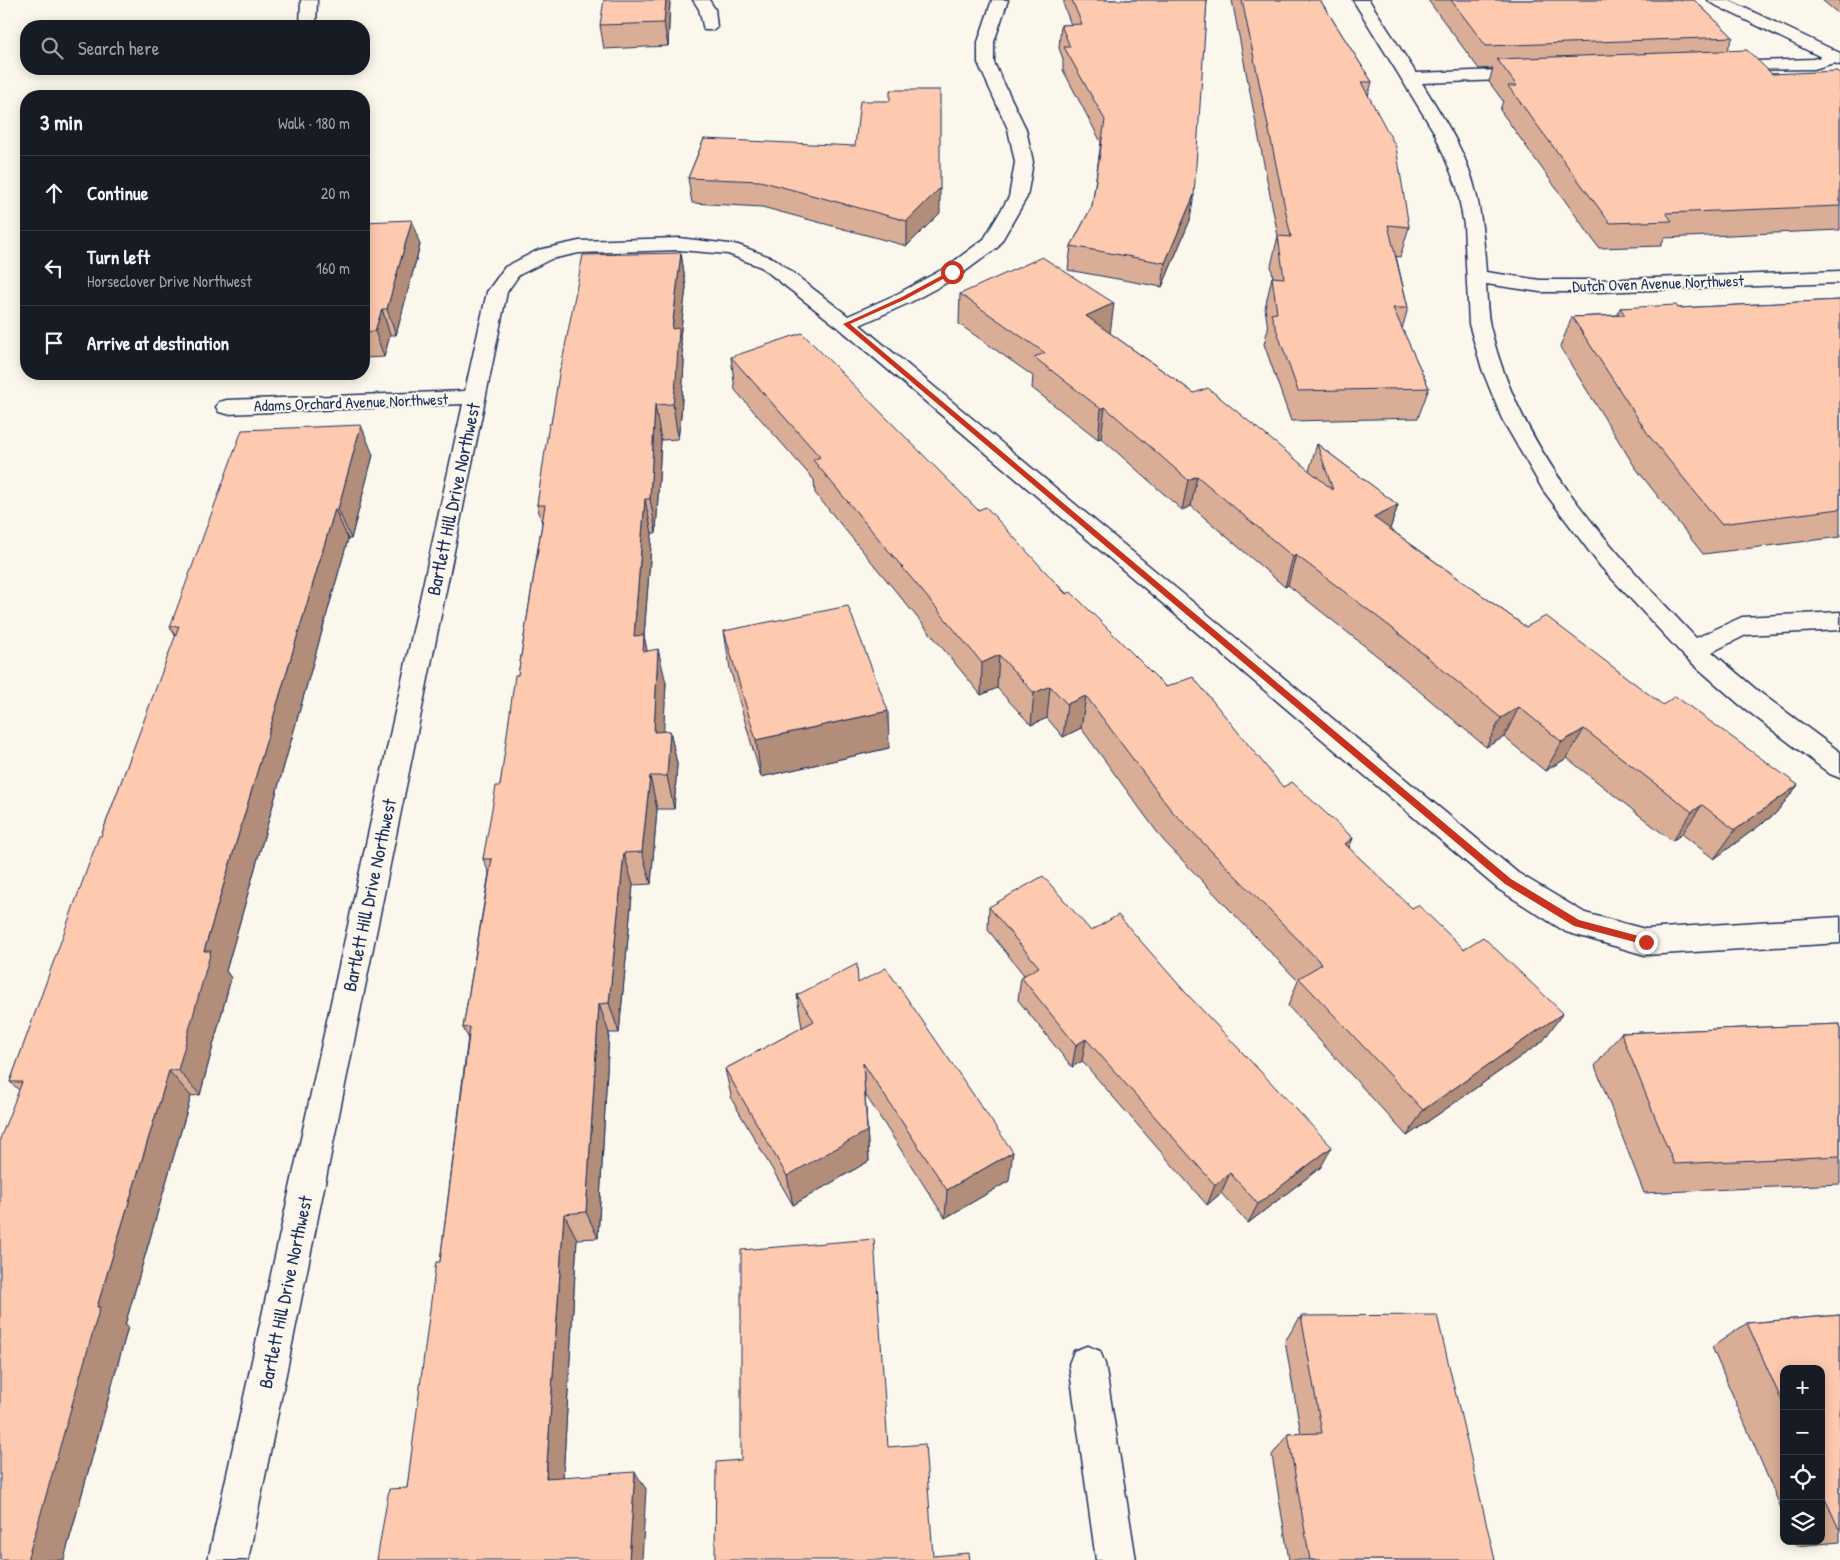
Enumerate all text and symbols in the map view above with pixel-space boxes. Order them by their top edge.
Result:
search box [20,20,370,75]
icon: search [38,34,66,62]
text: Search here [78,35,159,61]
text: 3 min [40,108,83,137]
text: Walk · 180 m [278,112,350,134]
icon: ahead [40,179,68,207]
text: Continue [87,180,148,206]
text: 20 m [321,182,350,204]
text: Turn left [87,244,150,270]
icon: left [40,254,68,282]
text: 160 m [316,257,350,279]
route start [941,261,964,284]
street label: Dutch Oven Avenue Northwest [1572,269,1745,297]
text: Horseclover Drive Northwest [87,270,252,292]
icon: arrive [40,329,68,357]
text: Arrive at destination [87,330,229,356]
street label: Adams Orchard Avenue Northwest [253,388,449,416]
street label: Bartlett Hill Drive Northwest [420,400,486,598]
street label: Bartlett Hill Drive Northwest [336,796,402,994]
route end [1635,931,1658,954]
street label: Bartlett Hill Drive Northwest [252,1193,318,1391]
map controls [1780,1365,1825,1545]
button: + [1780,1365,1825,1410]
button: − [1780,1410,1825,1455]
button: locate [1780,1455,1825,1500]
button: layers [1780,1500,1825,1545]

